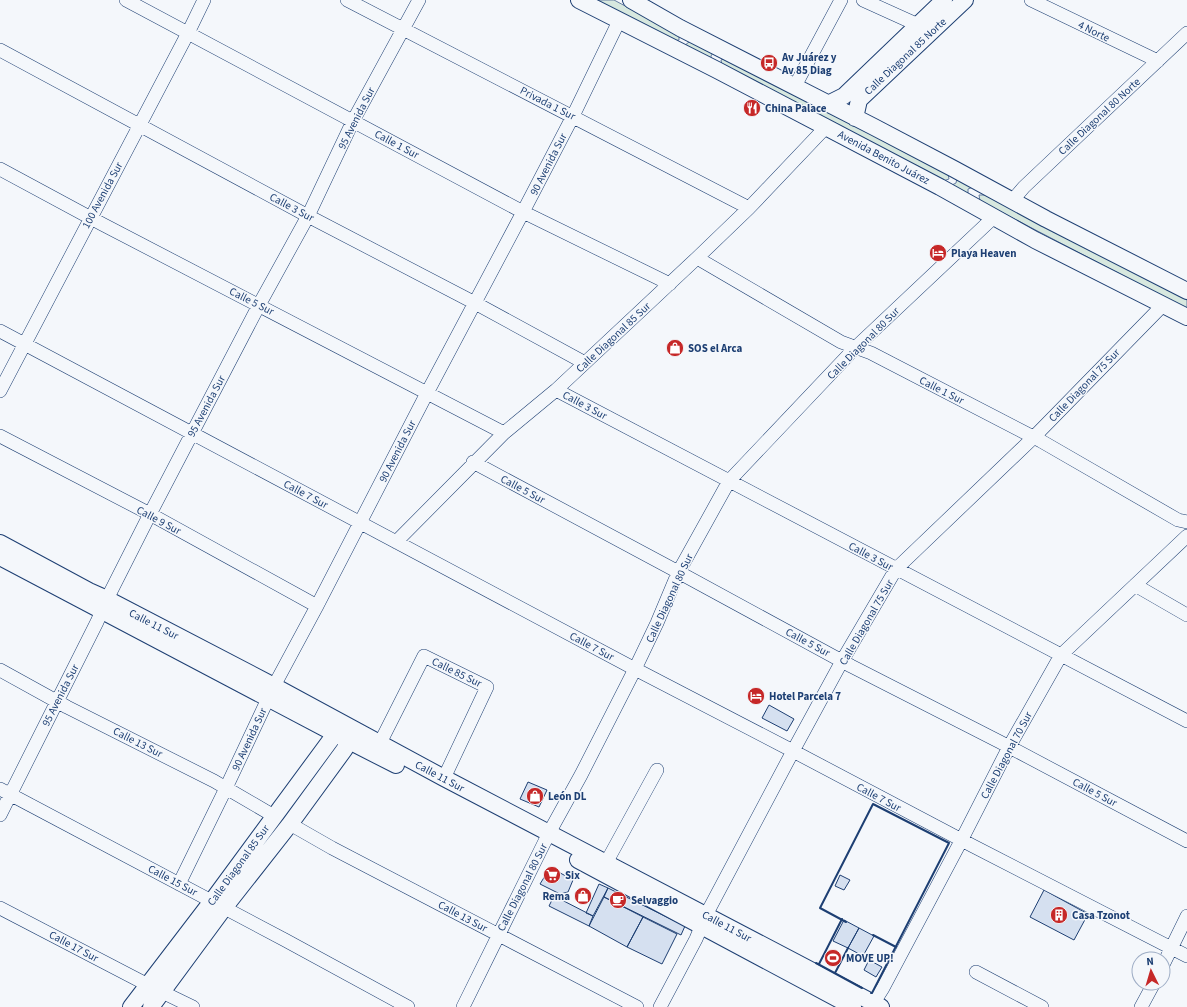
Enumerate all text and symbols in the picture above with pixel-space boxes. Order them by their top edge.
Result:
street label: Calle Diagonal 85 Norte [861,14,950,98]
street label: 4 Norte [1075,17,1113,46]
place label: Av Juárez y Av 85 Diag [781,50,837,78]
bus stop icon: Av Juárez y Av 85 Diag [759,53,779,73]
street label: Calle Diagonal 80 Norte [1055,74,1144,158]
street label: Privada 1 Sur [517,83,578,124]
street label: 95 Avenida Sur [334,84,379,152]
restaurant icon: China Palace [742,98,762,118]
place label: China Palace [765,101,827,116]
street label: Calle 1 Sur [372,126,422,163]
street label: Avenida Benito Juárez [835,127,933,188]
street label: 90 Avenida Sur [526,130,571,198]
street label: 100 Avenida Sur [79,159,126,231]
street label: Calle 3 Sur [267,189,317,226]
hotel icon: Playa Heaven [928,243,948,263]
place label: Playa Heaven [951,246,1016,261]
street label: Calle 5 Sur [227,284,277,319]
street label: Calle Diagonal 85 Sur [573,299,654,376]
street label: Calle Diagonal 80 Sur [824,304,903,383]
shop icon: SOS el Arca [665,338,685,358]
place label: SOS el Arca [688,341,743,356]
street label: Calle Diagonal 75 Sur [1045,345,1124,425]
street label: 95 Avenida Sur [184,373,229,440]
street label: Calle 1 Sur [917,373,967,408]
street label: Calle 3 Sur [560,387,610,424]
street label: 90 Avenida Sur [375,417,420,485]
street label: Calle 5 Sur [498,471,548,508]
street label: Calle 7 Sur [281,476,331,513]
street label: Calle 9 Sur [134,502,184,539]
street label: Calle 3 Sur [846,538,896,575]
street label: Calle Diagonal 80 Sur [642,551,697,645]
street label: Calle Diagonal 75 Sur [836,576,897,668]
street label: Calle 11 Sur [126,606,181,643]
street label: Calle 5 Sur [783,624,833,661]
street label: Calle 7 Sur [567,628,617,665]
street label: Calle 85 Sur [429,654,484,691]
street label: 95 Avenida Sur [38,661,83,729]
hotel icon: Hotel Parcela 7 [746,686,766,706]
place label: Hotel Parcela 7 [769,689,841,704]
street label: 90 Avenida Sur [228,705,271,773]
street label: Calle Diagonal 70 Sur [977,709,1036,802]
street label: Calle 13 Sur [110,724,165,761]
street label: Calle 11 Sur [412,757,467,796]
street label: Calle 5 Sur [1070,774,1120,811]
street label: Calle 7 Sur [854,779,904,816]
shop icon: León DL [525,786,545,806]
place label: León DL [548,789,587,804]
street label: Calle Diagonal 85 Sur [204,822,273,909]
street label: Calle Diagonal 80 Sur [494,841,551,934]
street label: Calle 15 Sur [145,861,200,900]
supermarket icon: Six [542,865,562,885]
place label: Six [565,868,580,883]
shop icon: Rema [573,886,593,906]
place label: Rema [542,889,570,904]
cafe icon: Selvaggio [608,890,628,910]
place label: Selvaggio [631,893,678,908]
street label: Calle 13 Sur [435,897,490,936]
building icon: Casa Tzonot [1049,905,1069,925]
street label: Calle 11 Sur [699,907,754,946]
place label: Casa Tzonot [1072,908,1131,923]
street label: Calle 17 Sur [46,927,101,966]
sports icon: MOVE UP! [823,948,843,968]
place label: MOVE UP! [846,951,894,966]
north arrow [1131,951,1171,991]
text: N [1146,954,1154,969]

